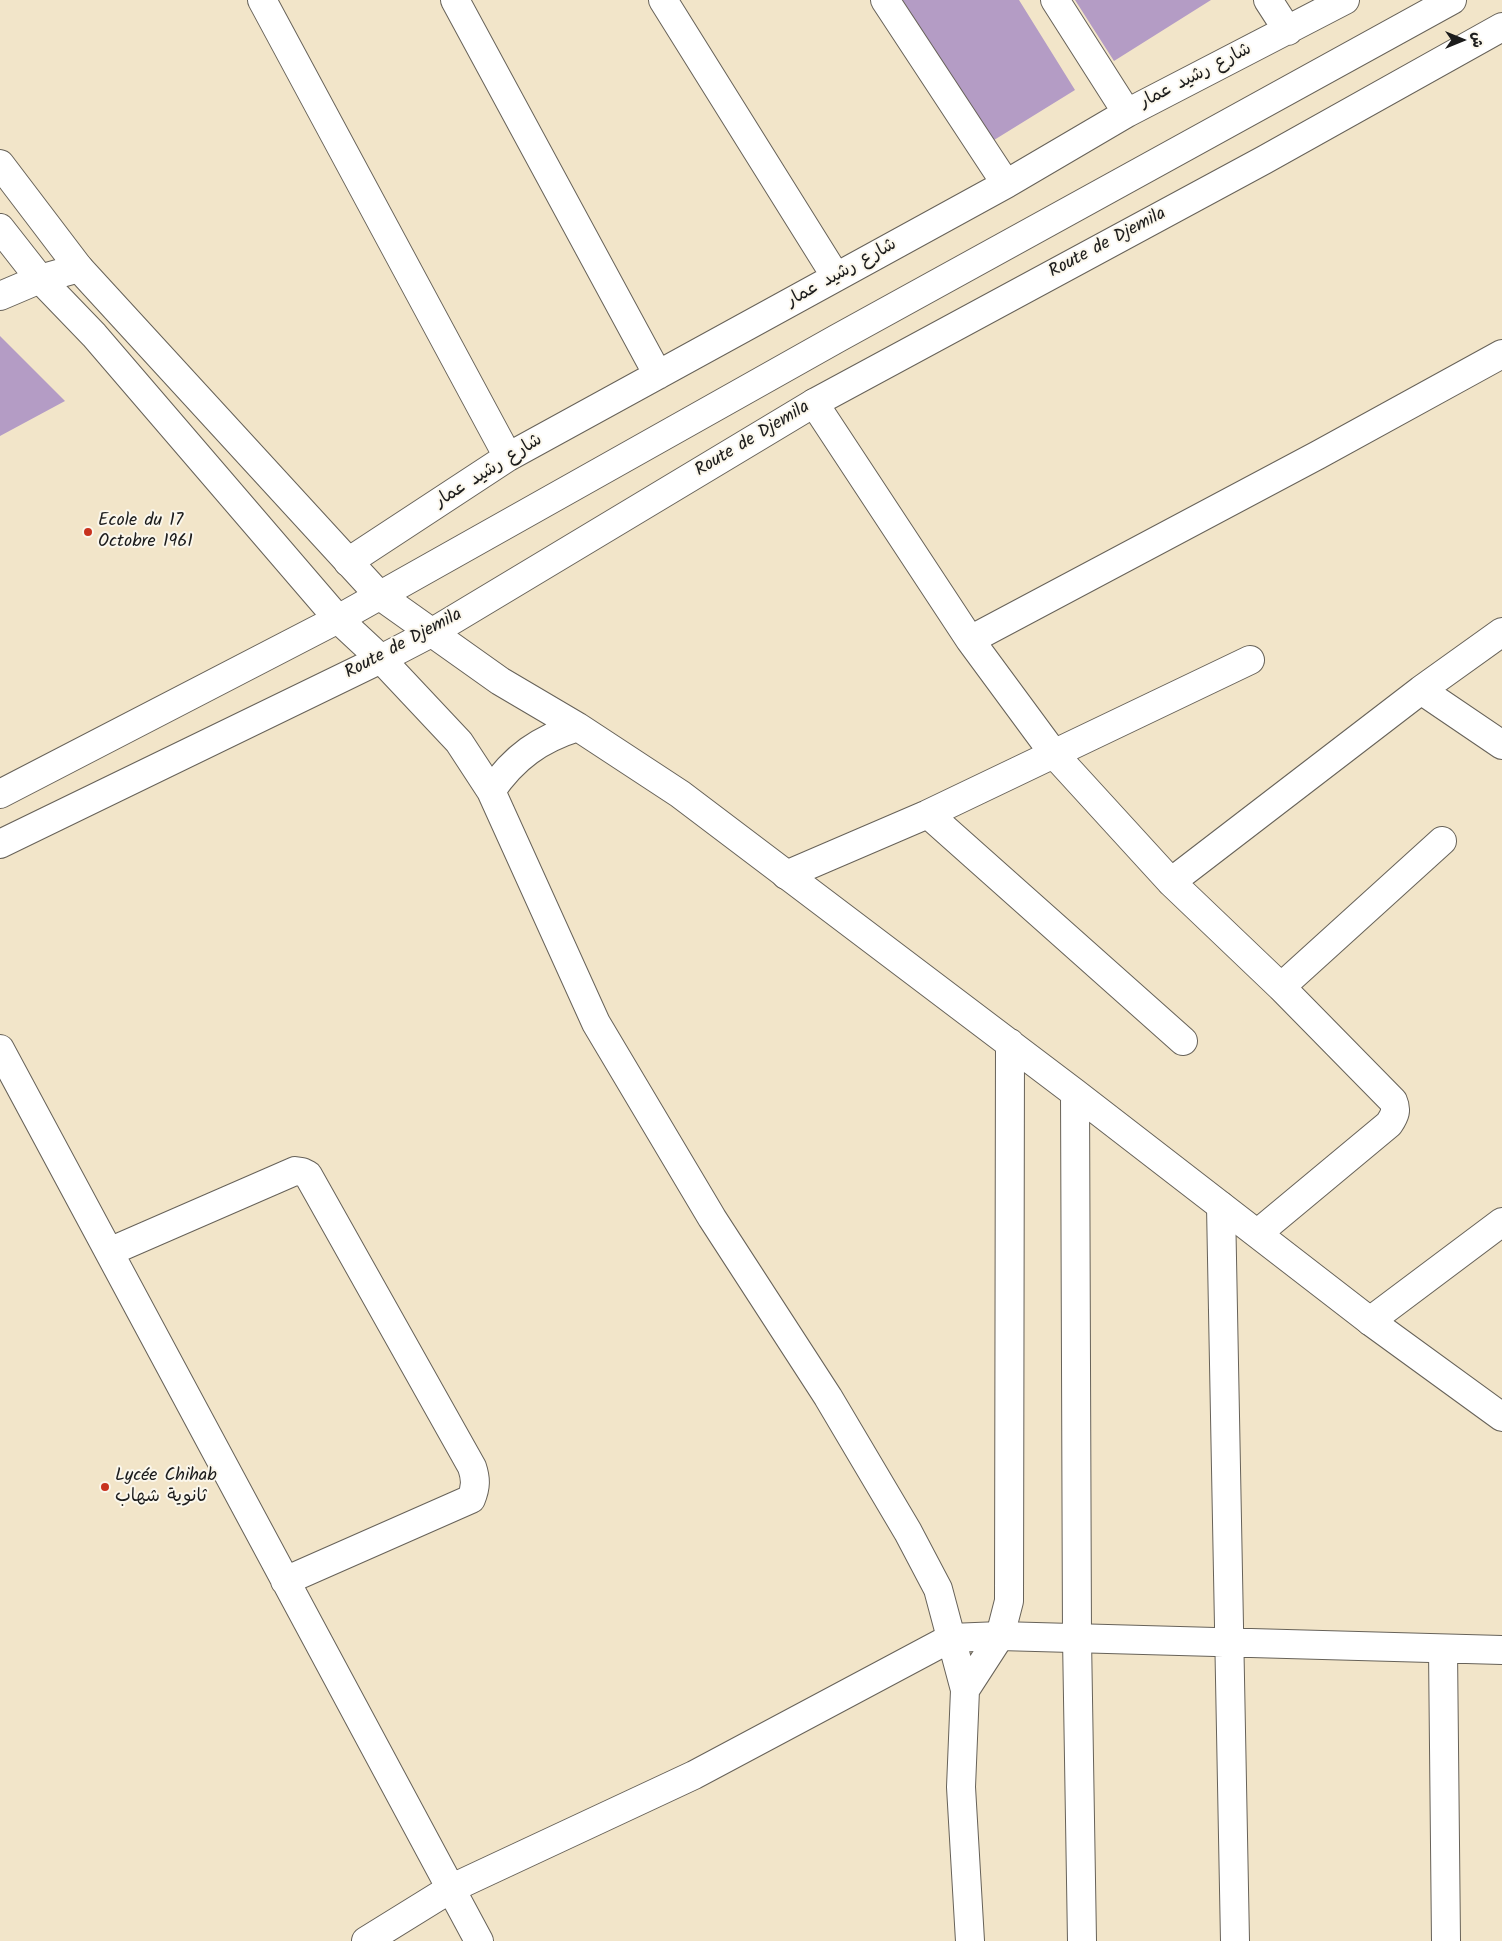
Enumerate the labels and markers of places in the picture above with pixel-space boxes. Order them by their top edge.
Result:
place label: Ecole du 17 Octobre 1961 [98,511,193,554]
marker: Ecole du 17 Octobre 1961 [82,526,94,538]
place label: Lycée Chihab ثانوية شهاب [115,1466,217,1508]
marker: Lycée Chihab ثانوية شهاب [99,1481,111,1493]

